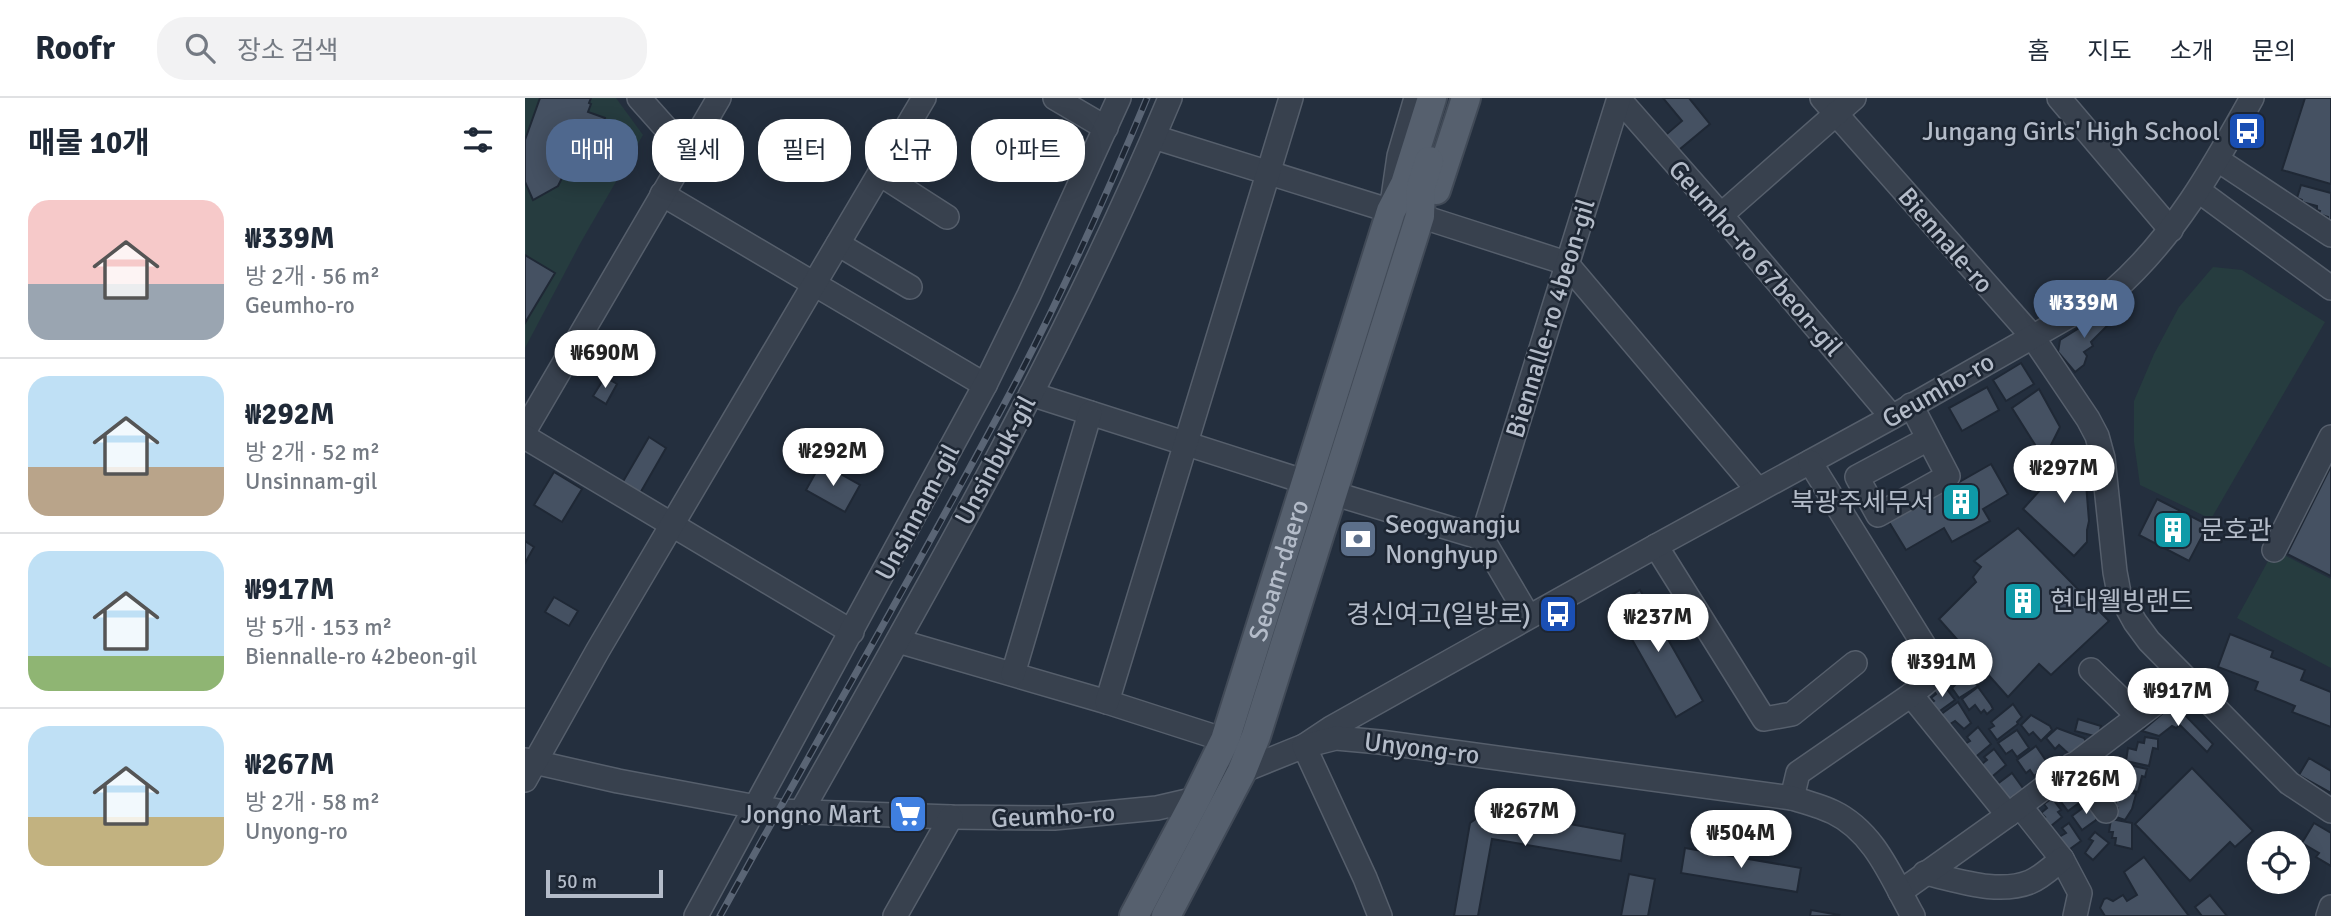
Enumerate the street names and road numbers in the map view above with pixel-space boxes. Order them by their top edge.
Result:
street label: Geumho-ro 67beon-gil [1661,154,1849,363]
street label: Biennale-ro [1891,181,2000,300]
street label: Biennalle-ro 4beon-gil [1499,195,1603,442]
street label: Geumho-ro [1877,346,2000,436]
street label: Unsinbuk-gil [948,390,1043,531]
street label: Unsinnam-gil [869,439,967,586]
street label: Seoam-daero [1242,496,1316,645]
street label: Unyong-ro [1362,726,1481,772]
street label: Geumho-ro [990,797,1116,835]

